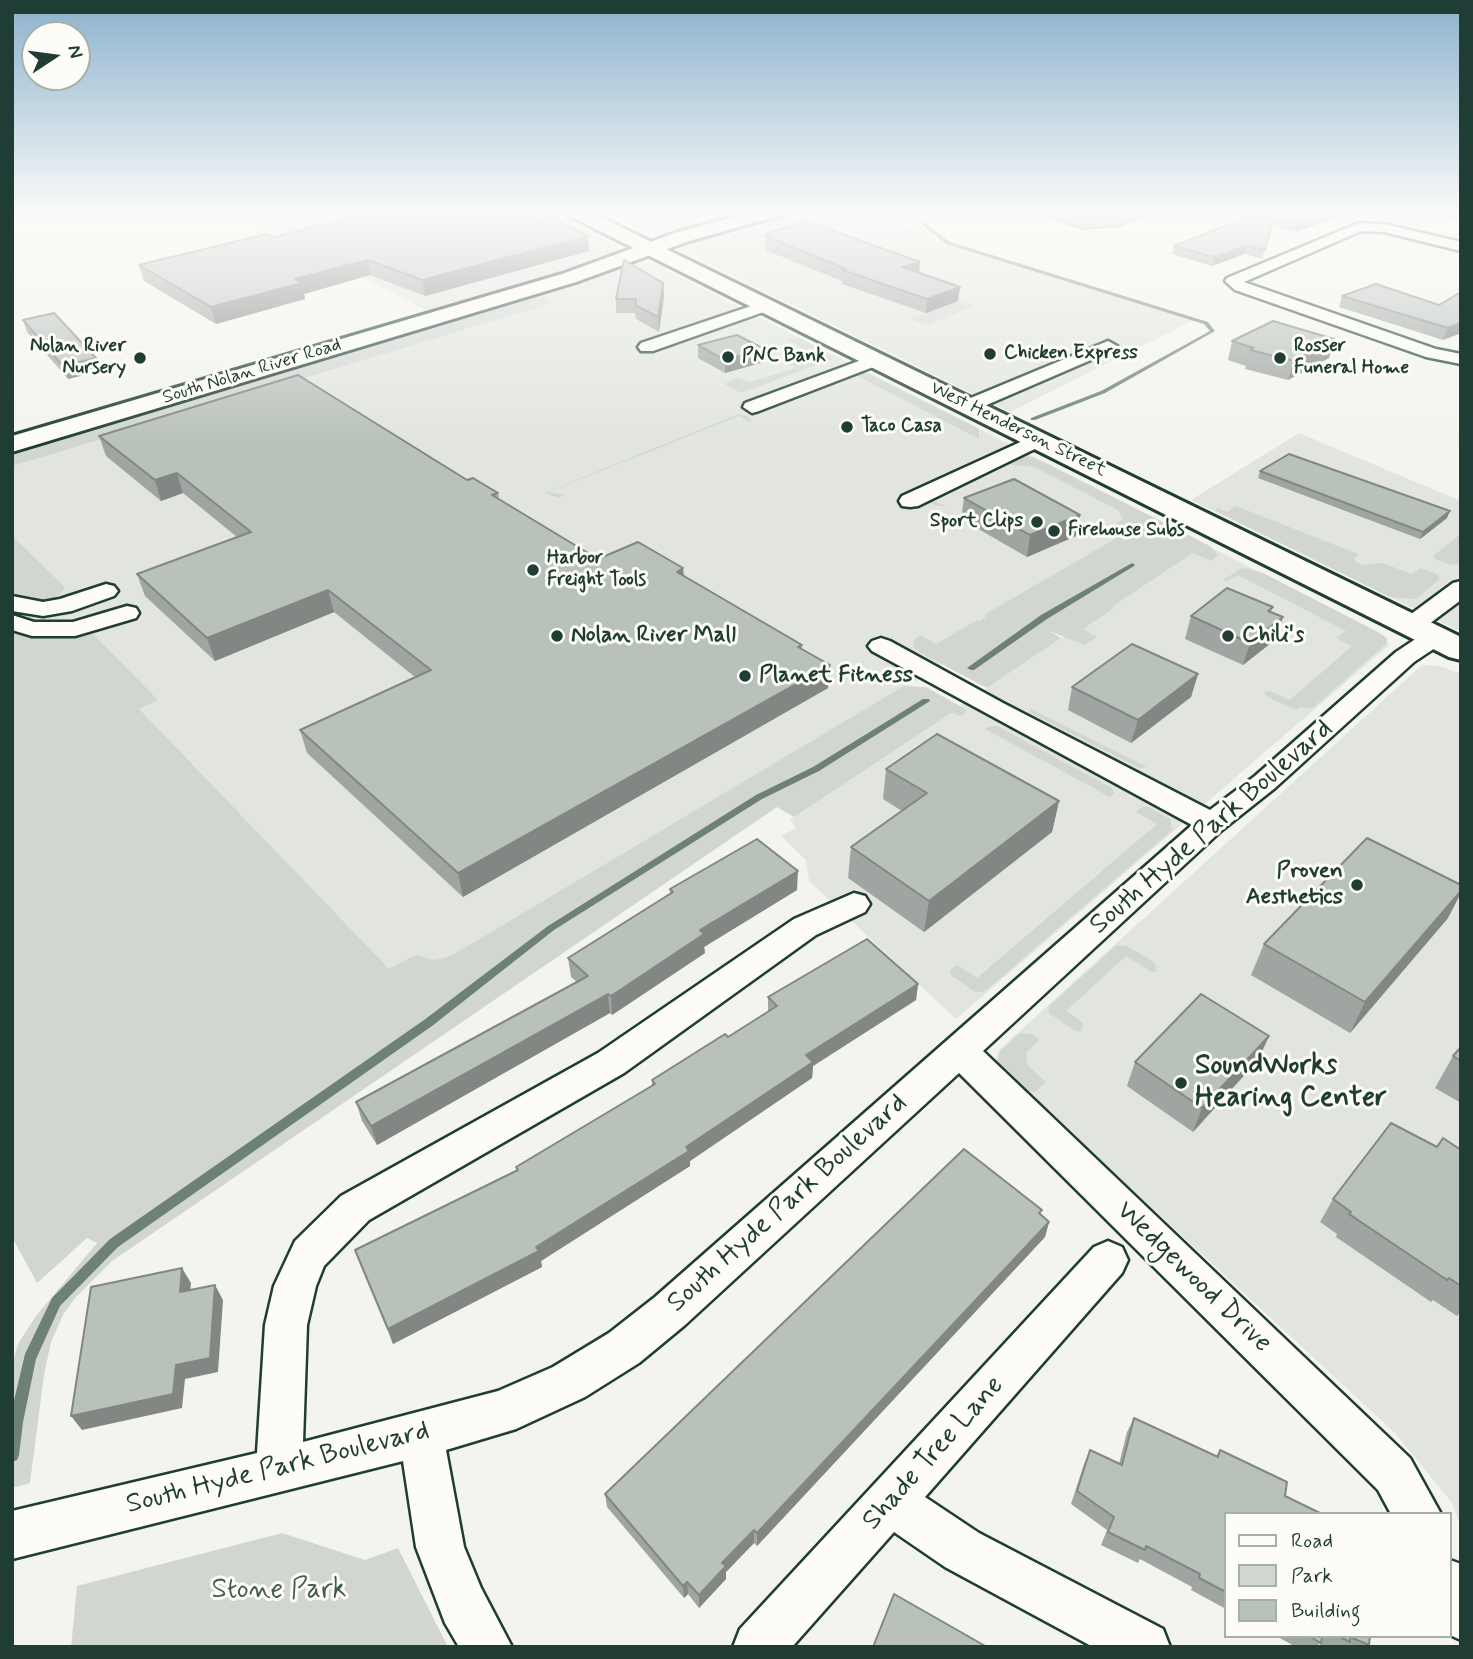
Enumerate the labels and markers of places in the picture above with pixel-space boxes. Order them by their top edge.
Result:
place label: Nolan River Nursery [30,336,126,380]
place label: Rosser Funeral Home [1294,336,1409,380]
place label: Chicken Express [1004,343,1138,365]
place label: PNC Bank [742,346,826,368]
marker: Chicken Express [982,346,998,362]
marker: PNC Bank [720,349,736,365]
marker: Nolan River Nursery [132,350,148,366]
marker: Rosser Funeral Home [1272,350,1288,366]
place label: Taco Casa [861,416,942,438]
marker: Taco Casa [839,419,855,435]
place label: Sport Clips [930,511,1023,533]
marker: Sport Clips [1029,514,1045,530]
place label: Firehouse Subs [1068,520,1184,542]
marker: Firehouse Subs [1046,523,1062,539]
place label: Harbor Freight Tools [547,548,646,592]
marker: Harbor Freight Tools [525,562,541,578]
place label: Nolan River Mall [571,622,736,650]
place label: Chili's [1242,622,1304,650]
marker: Nolan River Mall [549,628,565,644]
marker: Chili's [1220,628,1236,644]
place label: Planet Fitness [759,662,913,690]
marker: Planet Fitness [737,668,753,684]
place label: Proven Aesthetics [1246,858,1343,912]
marker: Proven Aesthetics [1349,877,1365,893]
place label: SoundWorks Hearing Center [1195,1050,1387,1116]
marker: SoundWorks Hearing Center [1173,1075,1189,1091]

